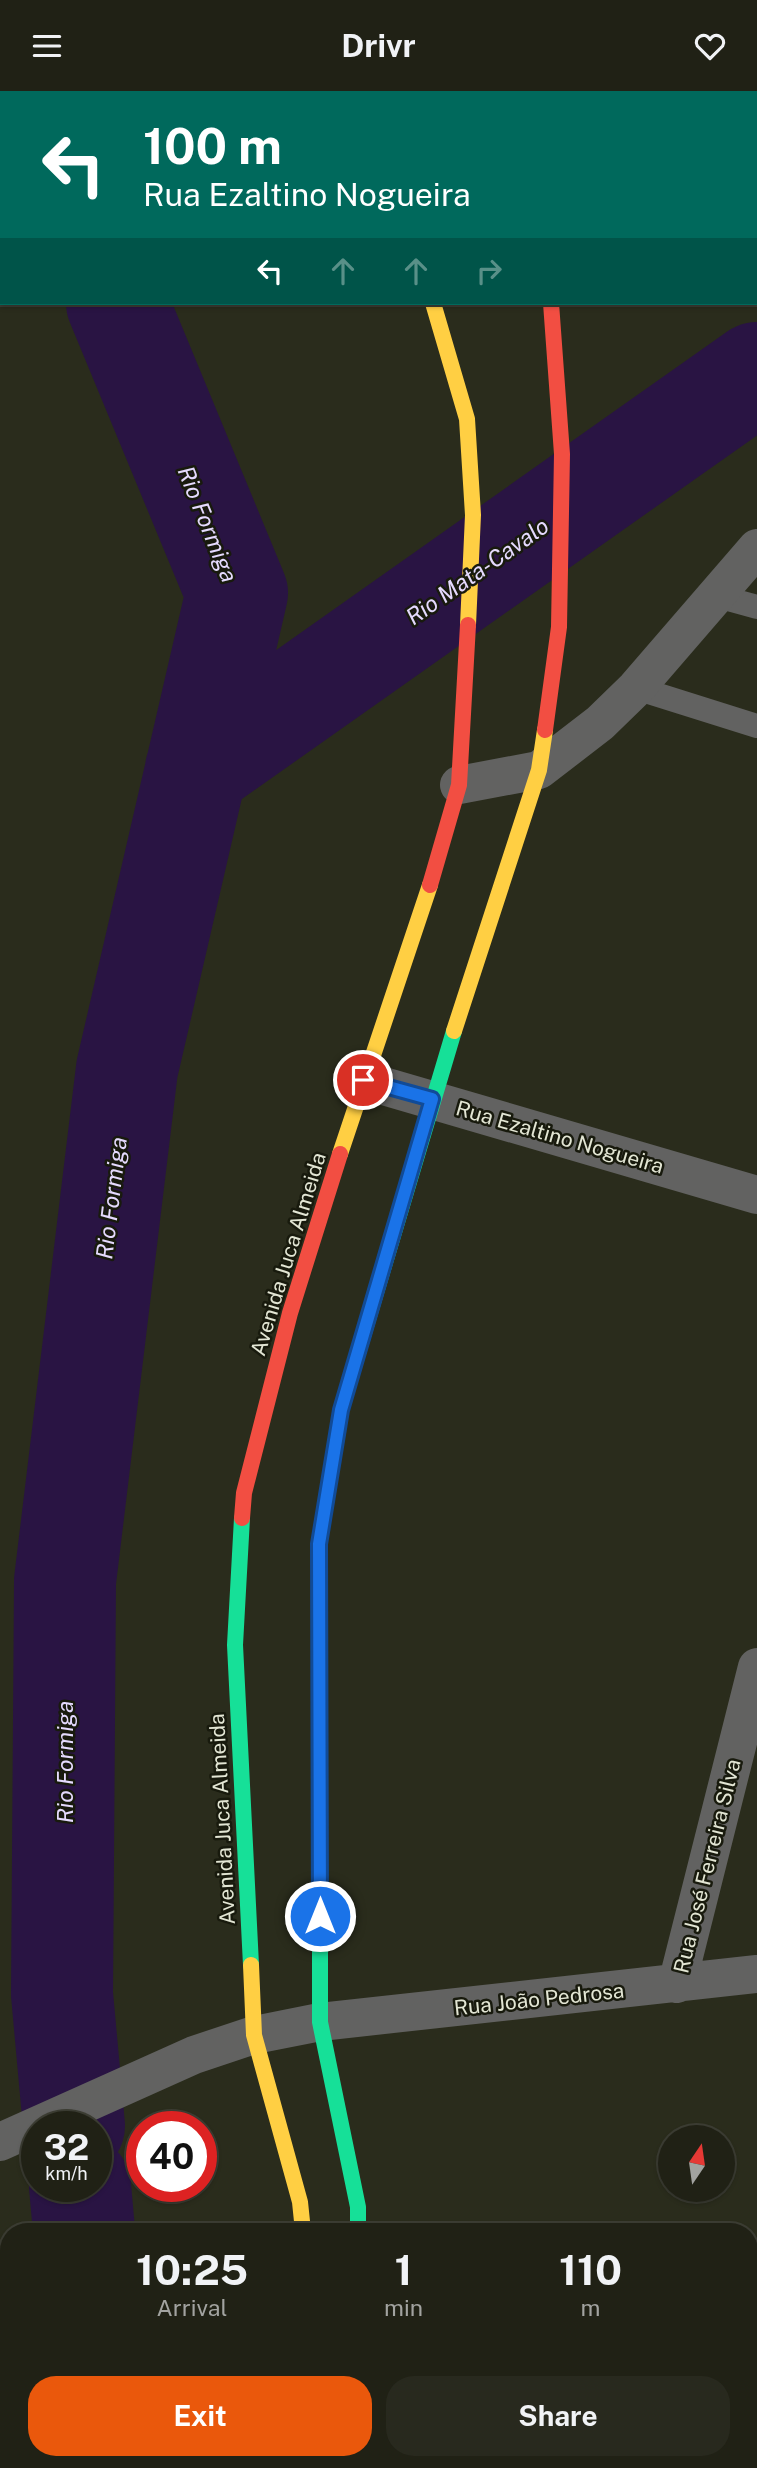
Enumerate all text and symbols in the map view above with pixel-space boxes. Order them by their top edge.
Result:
icon: menu [28,27,66,65]
text: Drivr [341,27,416,64]
icon: heart [691,27,729,65]
text: 100 m [143,117,282,175]
icon: left [28,119,119,210]
text: Rua Ezaltino Nogueira [143,176,471,213]
icon: left [251,252,289,290]
icon: ahead [324,252,362,290]
icon: ahead [397,252,435,290]
icon: right [470,252,508,290]
water label: Rio Formiga [172,462,244,586]
water label: Rio Mata-Cavalo [401,512,553,630]
pin [333,1050,393,1110]
icon: arrive [344,1061,382,1099]
street label: Rua Ezaltino Nogueira [453,1095,667,1179]
water label: Rio Formiga [90,1135,132,1261]
street label: Avenida Juca Almeida [245,1149,331,1359]
water label: Rio Formiga [51,1701,78,1823]
street label: Avenida Juca Almeida [204,1713,240,1925]
street label: Rua José Ferreira Silva [668,1756,746,1976]
position arrow [283,1879,357,1953]
street label: Rua João Pedrosa [453,1978,625,2020]
speed limit sign: 40 [126,2111,217,2202]
north arrow [658,2125,735,2201]
map controls [658,2125,735,2202]
text: 32 [44,2127,89,2168]
text: km/h [45,2163,88,2184]
text: 10:25 [136,2245,248,2294]
text: 1 [395,2245,413,2294]
text: 110 [559,2245,622,2294]
text: Arrival [157,2294,228,2321]
text: min [384,2294,423,2321]
text: m [581,2294,600,2321]
button: Exit [28,2376,372,2456]
button: Share [386,2376,730,2456]

